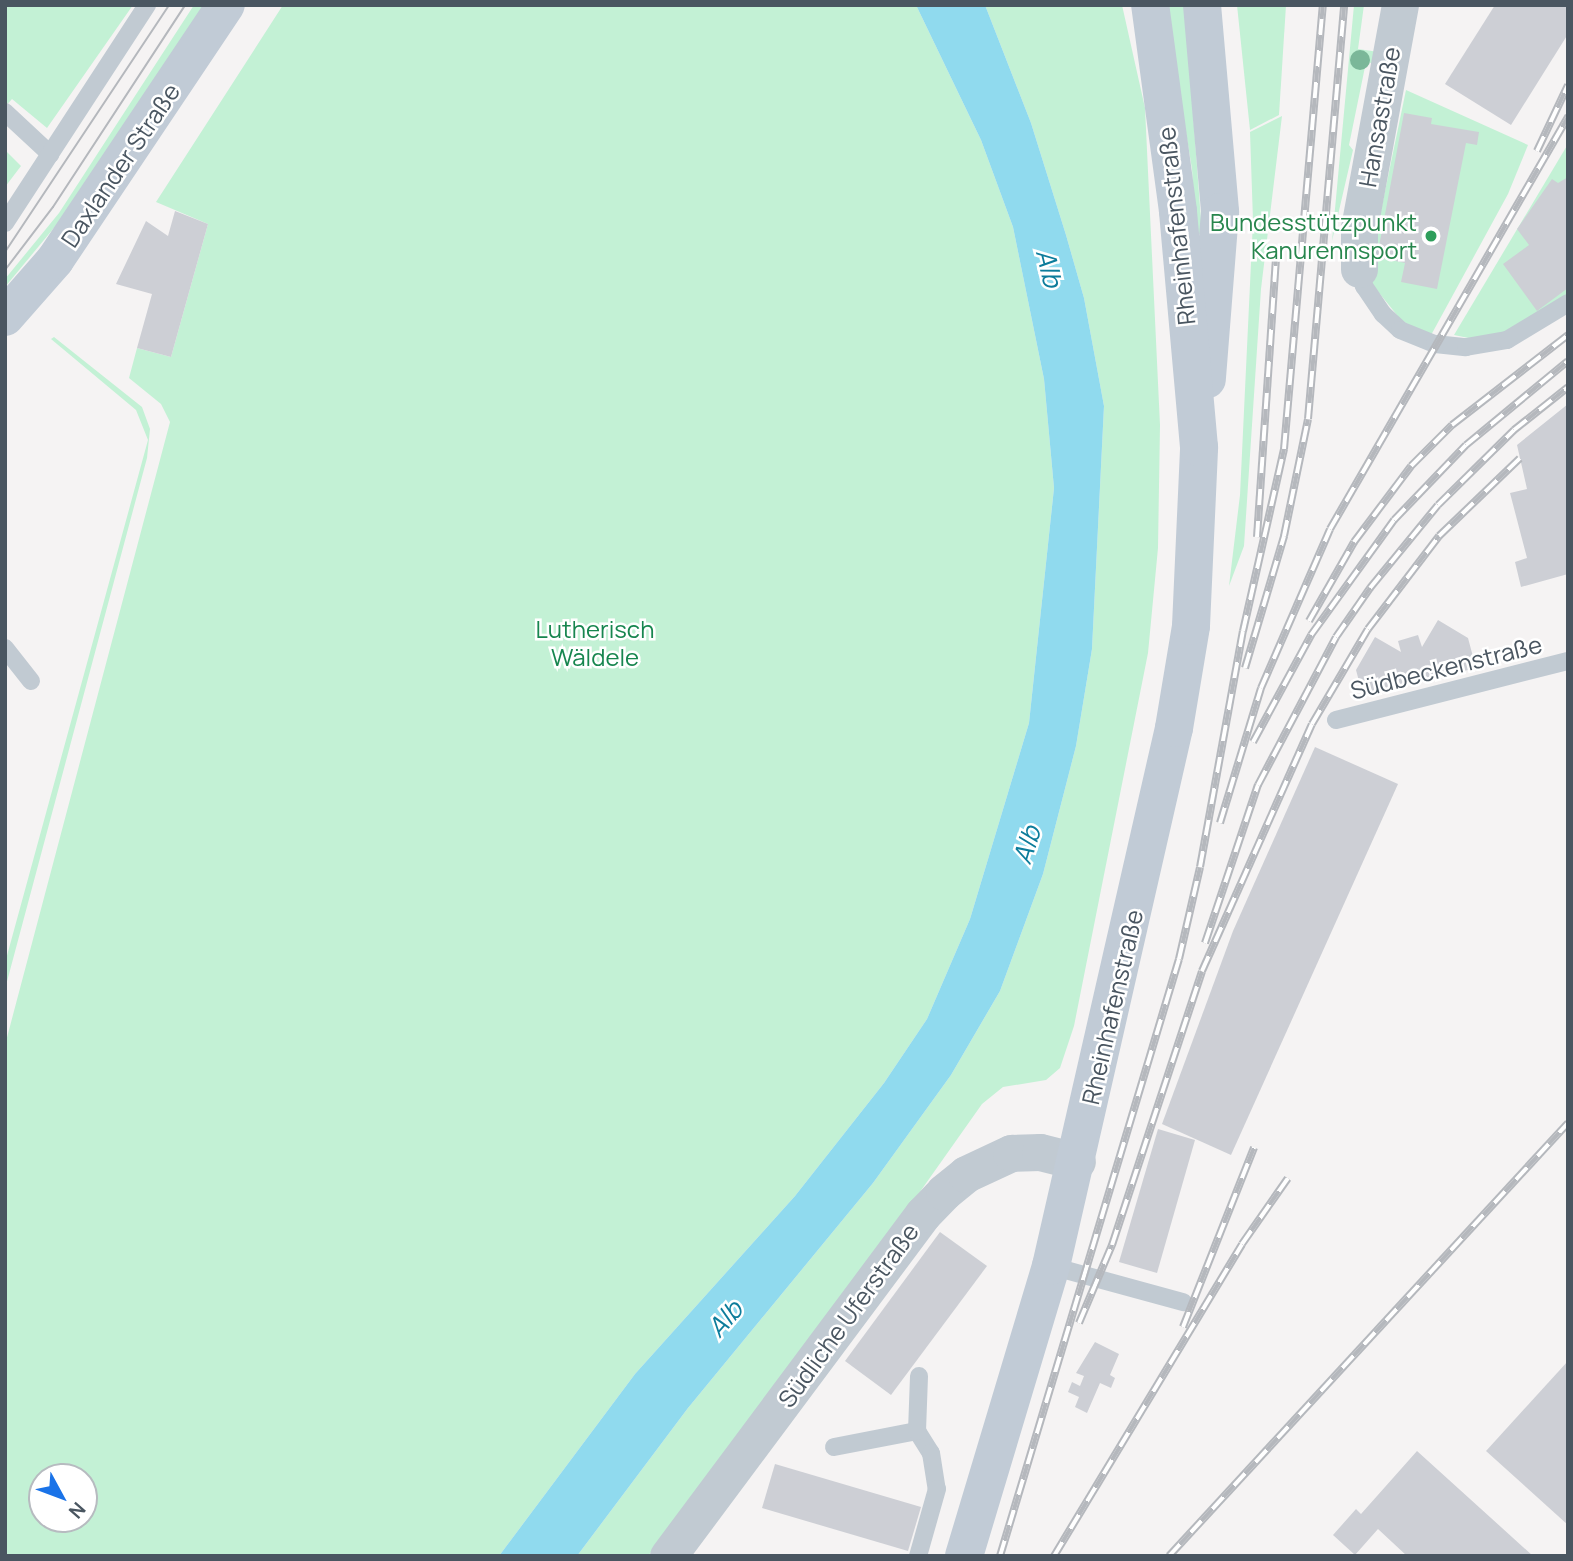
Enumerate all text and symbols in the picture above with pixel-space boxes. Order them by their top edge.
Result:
street label: Hansastraße [1352,45,1406,189]
street label: Daxlander Straße [55,78,185,252]
street label: Rheinhafenstraße [1151,126,1201,326]
place label: Bundesstützpunkt Kanurennsport [1210,208,1417,264]
marker: Bundesstützpunkt Kanurennsport [1423,228,1439,244]
water label: Alb [1029,246,1069,290]
park label: Lutherisch Wäldele [536,615,654,671]
street label: Südbeckenstraße [1347,629,1545,705]
water label: Alb [1007,822,1047,868]
street label: Rheinhafenstraße [1076,907,1148,1107]
street label: Südliche Uferstraße [772,1218,924,1412]
water label: Alb [701,1294,749,1344]
north arrow [28,1463,98,1533]
text: N [63,1497,92,1524]

